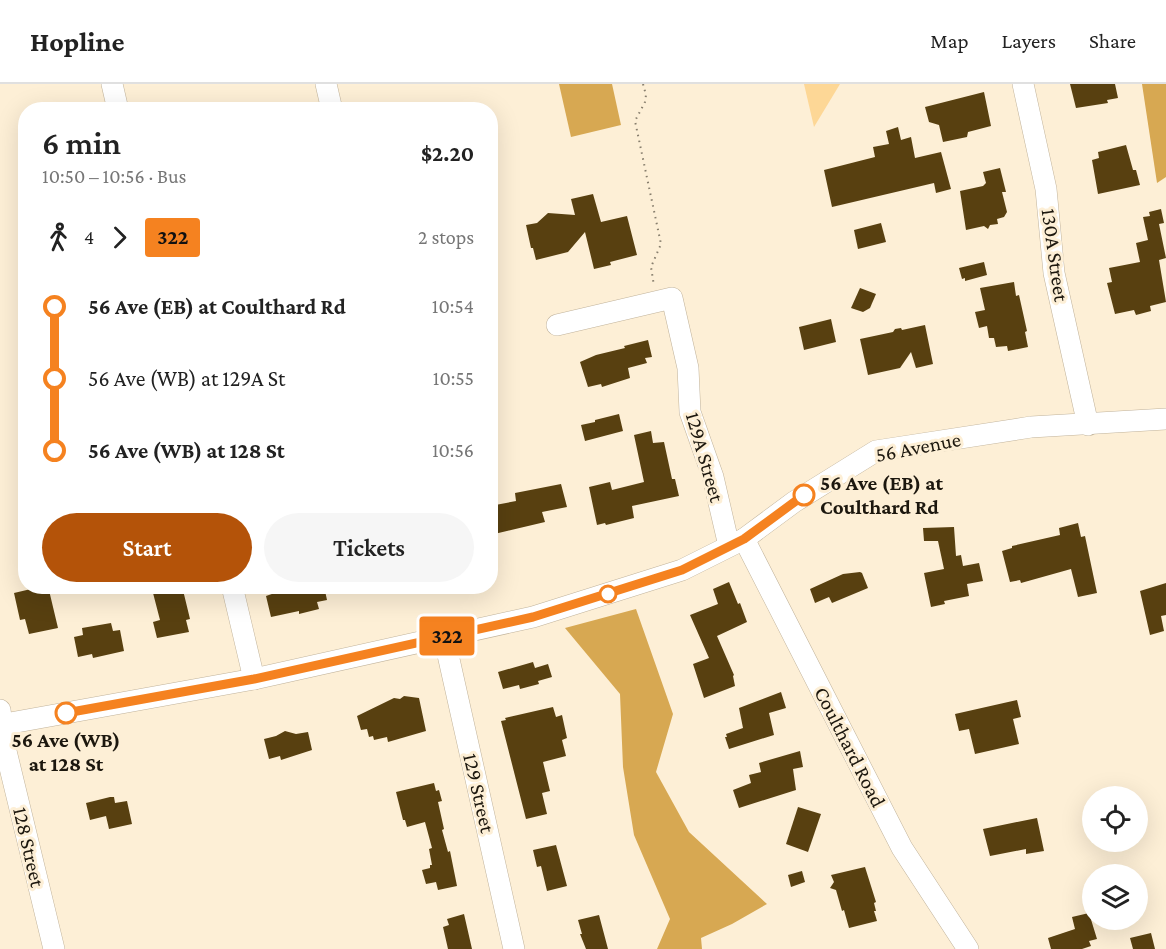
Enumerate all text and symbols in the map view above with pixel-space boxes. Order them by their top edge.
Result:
text: Hopline [30,26,125,57]
text: Map [930,29,969,53]
text: Layers [1002,29,1056,53]
text: Share [1089,29,1136,53]
text: 6 min [42,124,121,161]
text: $2.20 [421,141,474,166]
text: 10:50 – 10:56 · Bus [42,165,186,187]
street label: 130A Street [1037,207,1074,304]
icon: walk [42,221,75,254]
icon: forward [103,221,136,254]
text: 322 [157,225,188,249]
text: 4 [84,226,94,248]
text: 2 stops [418,226,474,248]
text: 56 Ave (EB) at Coulthard Rd [88,294,346,319]
text: 10:54 [432,295,474,317]
text: 56 Ave (WB) at 129A St [88,366,285,391]
text: 10:55 [433,367,474,389]
street label: 129A Street [681,409,730,506]
street label: 56 Avenue [873,427,963,467]
text: 56 Ave (WB) at 128 St [88,438,285,463]
text: 10:56 [432,439,474,461]
place label: 56 Ave (EB) at Coulthard Rd [820,471,944,519]
marker: 56 Ave (EB) at Coulthard Rd [793,484,815,506]
button: Start [42,513,252,582]
button: Tickets [264,513,474,582]
unlabelled marker [599,585,617,603]
line badge: 322 [412,616,482,656]
text: 322 [431,624,463,648]
street label: Coulthard Road [809,683,891,811]
marker: 56 Ave (WB) at 128 St [55,702,77,724]
place label: 56 Ave (WB) at 128 St [11,728,121,776]
street label: 129 Street [458,751,500,836]
map controls [1082,786,1148,930]
button: locate [1082,786,1148,852]
street label: 128 Street [8,805,50,890]
button: layers [1082,864,1148,930]

